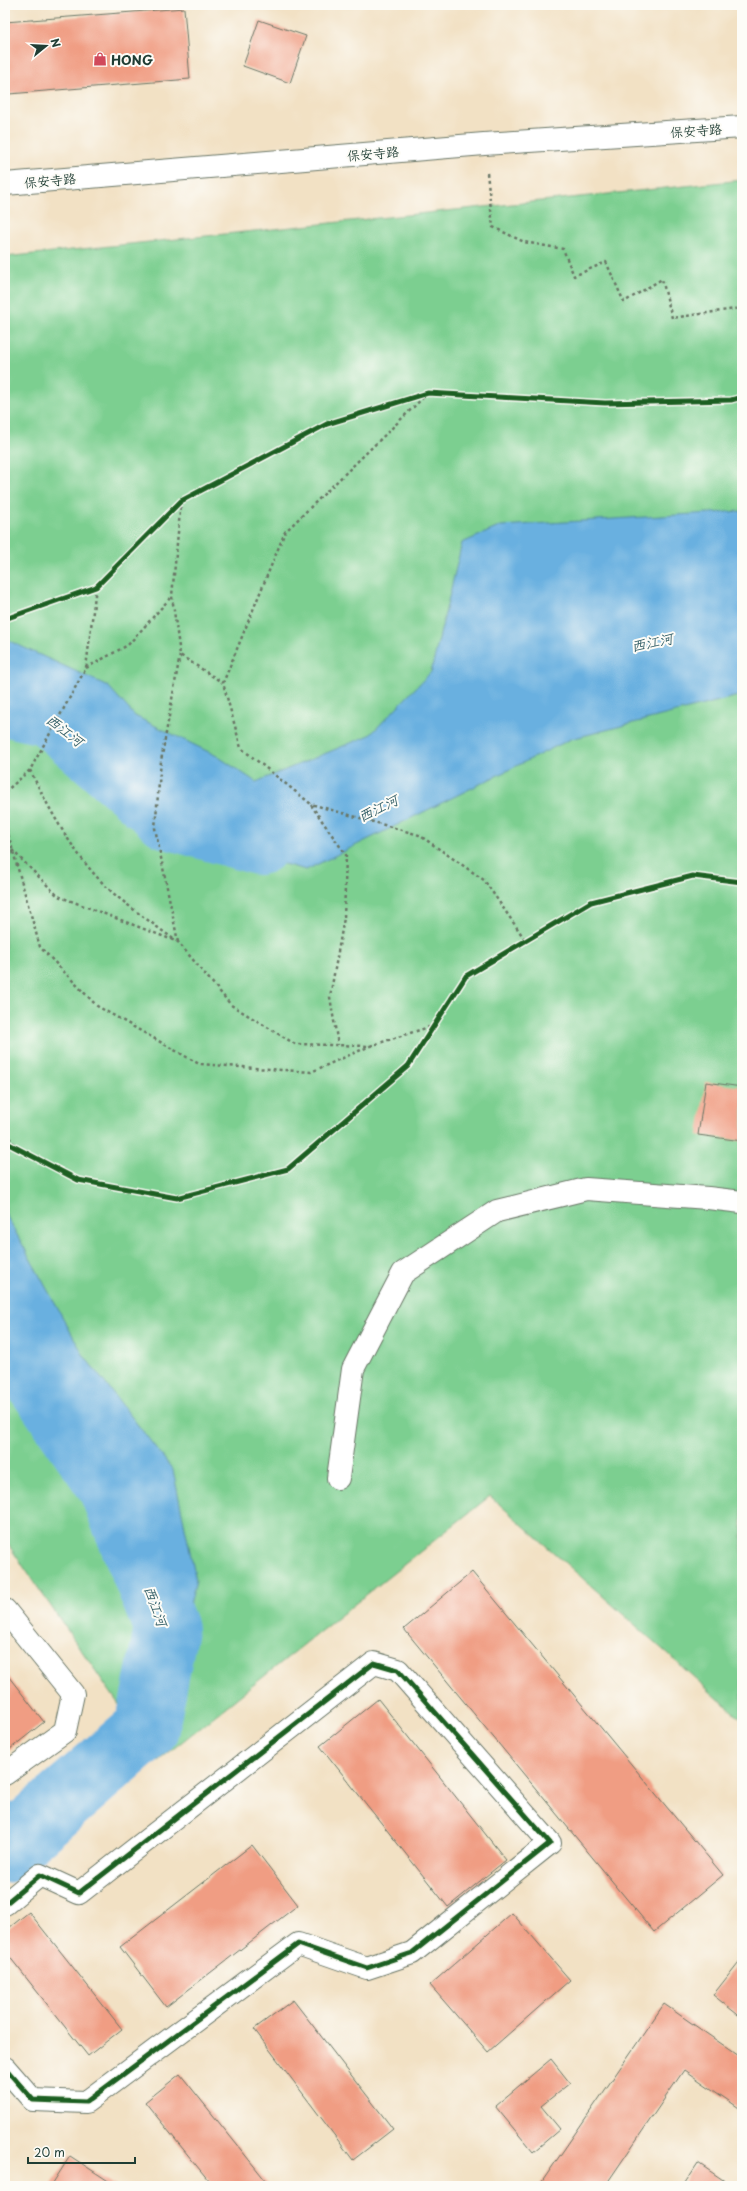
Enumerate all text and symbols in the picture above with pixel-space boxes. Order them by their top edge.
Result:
north arrow [26,26,66,66]
text: N [47,36,66,50]
place label: HONG [111,50,153,69]
shop icon: HONG [92,51,108,67]
street label: 保安寺路 [669,119,723,141]
street label: 保安寺路 [346,141,400,165]
street label: 保安寺路 [23,168,77,192]
water label: 西江河 [629,627,677,657]
water label: 西江河 [42,709,90,752]
water label: 西江河 [355,788,403,827]
water label: 西江河 [139,1583,174,1631]
scale bar [28,2139,135,2165]
text: 20 m [34,2143,65,2161]

